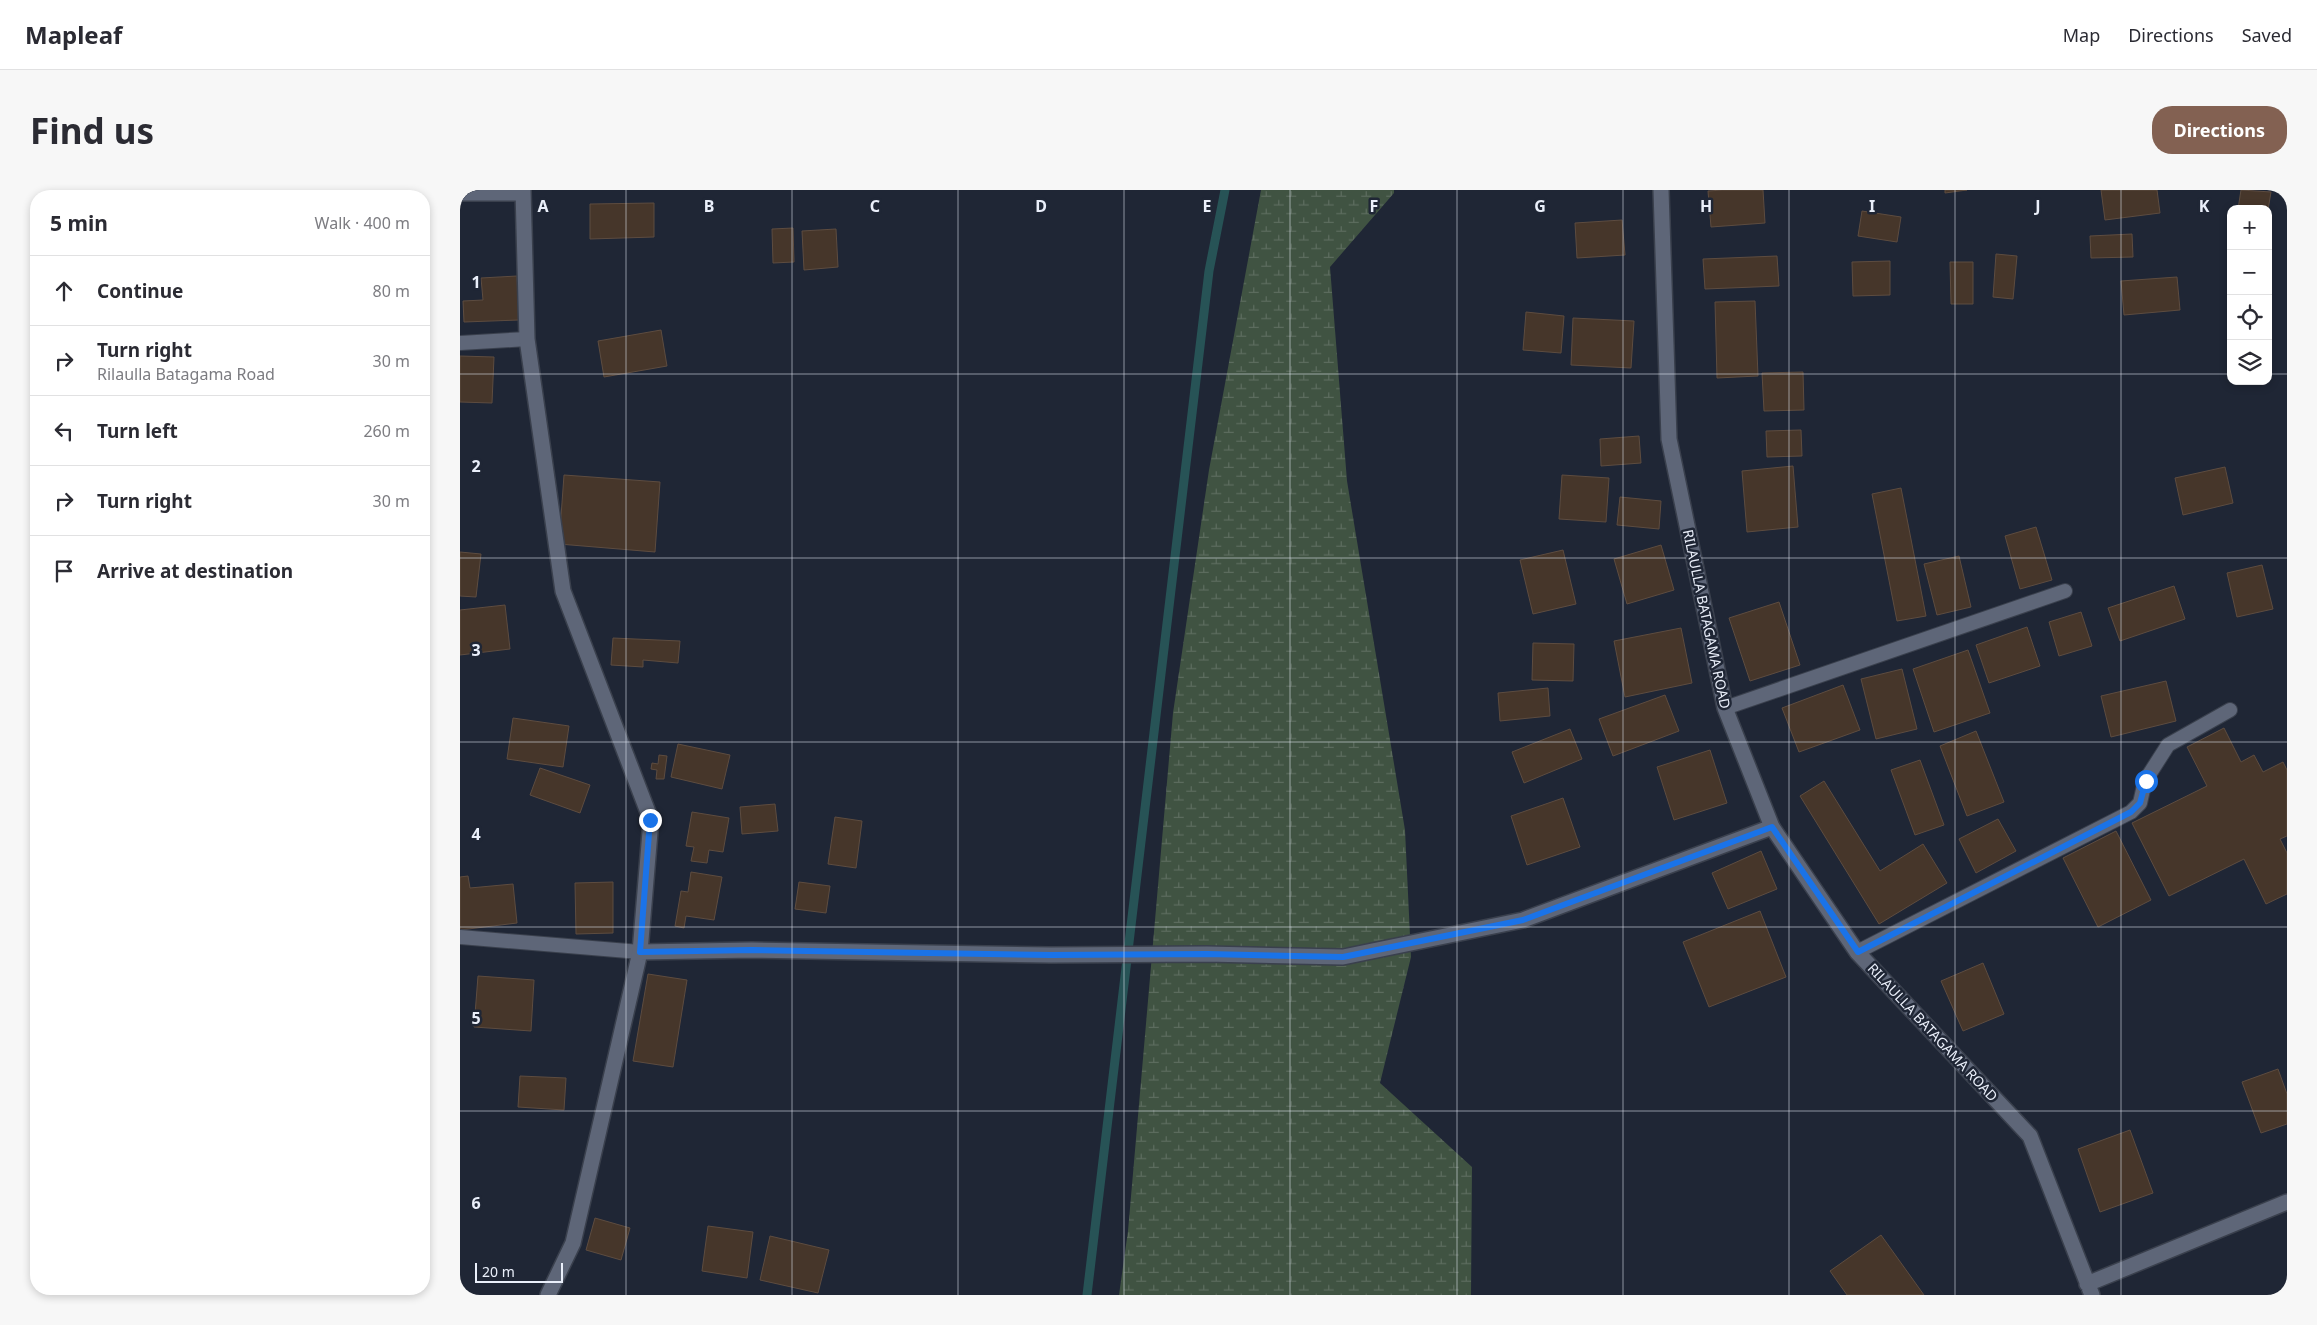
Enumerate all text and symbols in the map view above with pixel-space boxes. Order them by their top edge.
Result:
text: Mapleaf [25,18,122,51]
text: Map [2063,23,2100,47]
text: Directions [2128,23,2214,47]
text: Saved [2242,23,2292,47]
button: Directions [2152,106,2287,154]
text: Find us [30,107,154,154]
text: A [537,195,549,217]
text: B [704,195,714,217]
text: C [870,195,880,217]
text: D [1035,195,1047,217]
text: E [1203,195,1212,217]
text: F [1370,195,1378,217]
text: G [1534,195,1546,217]
text: H [1700,195,1712,217]
text: I [1869,195,1875,217]
text: J [2033,195,2041,217]
text: K [2199,195,2210,217]
map controls [2227,205,2272,385]
button: + [2227,205,2272,250]
text: 5 min [50,209,108,237]
text: Walk · 400 m [315,212,410,234]
button: − [2227,250,2272,295]
text: 1 [471,271,481,293]
icon: ahead [50,277,78,305]
text: Continue [97,278,183,304]
text: 80 m [373,280,410,302]
button: locate [2227,295,2272,340]
text: Turn right [97,337,192,363]
button: layers [2227,340,2272,385]
icon: right [50,347,78,375]
text: 30 m [373,350,410,372]
text: Rilaulla Batagama Road [97,363,275,385]
icon: left [50,417,78,445]
text: Turn left [97,418,178,444]
text: 260 m [363,420,410,442]
text: 2 [471,455,481,477]
icon: right [50,487,78,515]
text: Turn right [97,488,192,514]
text: 30 m [373,490,410,512]
street label: RILAULLA BATAGAMA ROAD [1679,528,1735,710]
icon: arrive [50,557,78,585]
text: Arrive at destination [97,558,293,584]
text: 3 [471,639,481,661]
route start [2135,770,2158,793]
route end [639,809,662,832]
text: 4 [471,823,481,845]
street label: RILAULLA BATAGAMA ROAD [1864,959,2002,1105]
text: 5 [471,1007,481,1029]
text: 6 [471,1192,481,1214]
scale bar [475,1260,562,1283]
text: 20 m [482,1262,515,1281]

